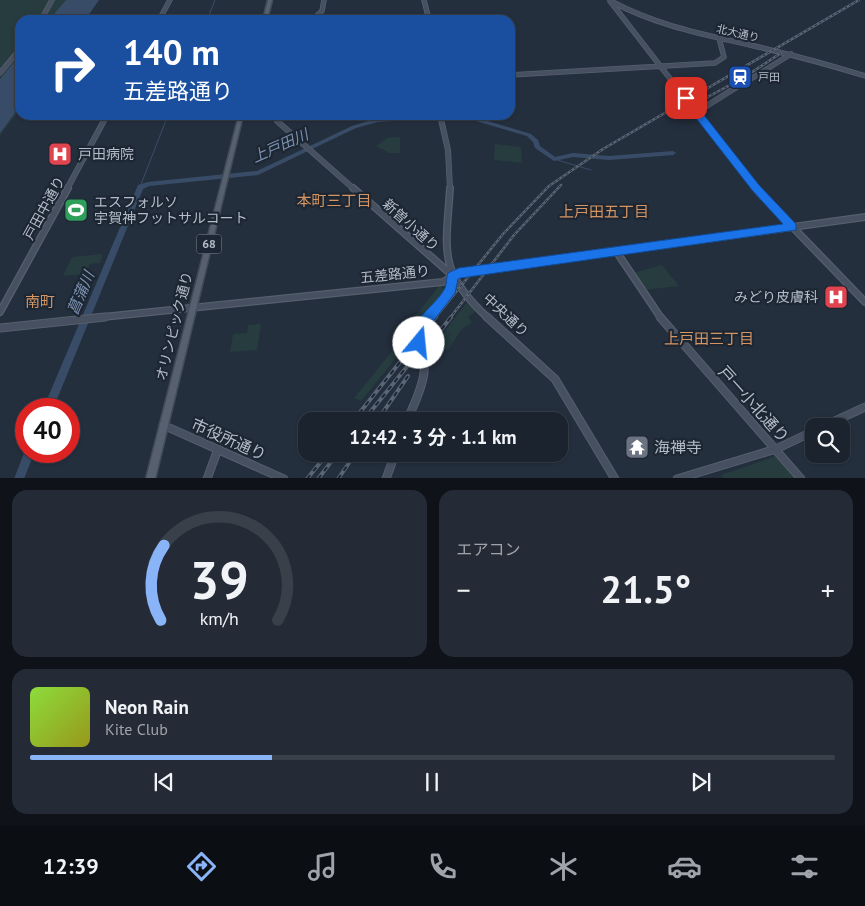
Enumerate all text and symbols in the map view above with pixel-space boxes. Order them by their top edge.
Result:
street label: 北大通り [715,21,761,45]
text: 140 m [123,29,220,75]
icon: right [40,35,105,100]
station icon: 戸田 [727,64,753,90]
place label: 戸田 [758,70,780,84]
text: 五差路通り [123,77,233,105]
pin [665,77,707,119]
icon: arrive [672,84,700,112]
water label: 上戸田川 [249,124,313,166]
hospital icon: 戸田病院 [47,141,73,167]
place label: 戸田病院 [78,145,134,163]
street label: 戸田中通り [19,173,69,243]
district label: 本町三丁目 [296,191,372,210]
place label: エスフォルソ 宇賀神フットサルコート [94,193,248,227]
street label: 新曽小通り [379,195,443,255]
sports icon: エスフォルソ 宇賀神フットサルコート [63,197,89,223]
district label: 上戸田五丁目 [559,202,649,221]
road number: 68 [196,234,222,253]
street label: 五差路通り [359,261,431,287]
water label: 菖蒲川 [63,267,99,317]
street label: オリンピック通り [152,269,196,383]
hospital icon: みどり皮膚科 [823,284,849,310]
place label: みどり皮膚科 [734,288,818,306]
street label: 中央通り [479,289,533,341]
district label: 南町 [25,292,55,311]
position arrow [392,316,444,368]
district label: 上戸田三丁目 [664,329,754,348]
street label: 戸一小北通り [714,362,794,446]
speed limit sign: 40 [15,398,80,463]
street label: 市役所通り [188,414,270,464]
map controls [805,418,850,463]
button: search [805,418,850,463]
text: 12:42 · 3 分 · 1.1 km [349,425,517,449]
temple icon: 海禅寺 [624,434,650,460]
place label: 海禅寺 [654,437,702,457]
text: エアコン [457,539,521,559]
text: 39 [190,546,249,613]
text: 21.5° [600,564,691,613]
text: − [457,571,471,608]
text: + [821,571,835,608]
text: km/h [200,607,239,630]
text: Neon Rain [105,695,189,719]
text: Kite Club [105,719,168,739]
icon: previous [150,768,178,796]
icon: pause [418,768,446,796]
icon: next [687,768,715,796]
icon: directions [184,849,219,884]
icon: music [305,849,340,884]
icon: phone [425,849,460,884]
icon: climate [546,849,581,884]
icon: car [667,849,702,884]
icon: filters [787,849,822,884]
text: 12:39 [43,852,99,880]

